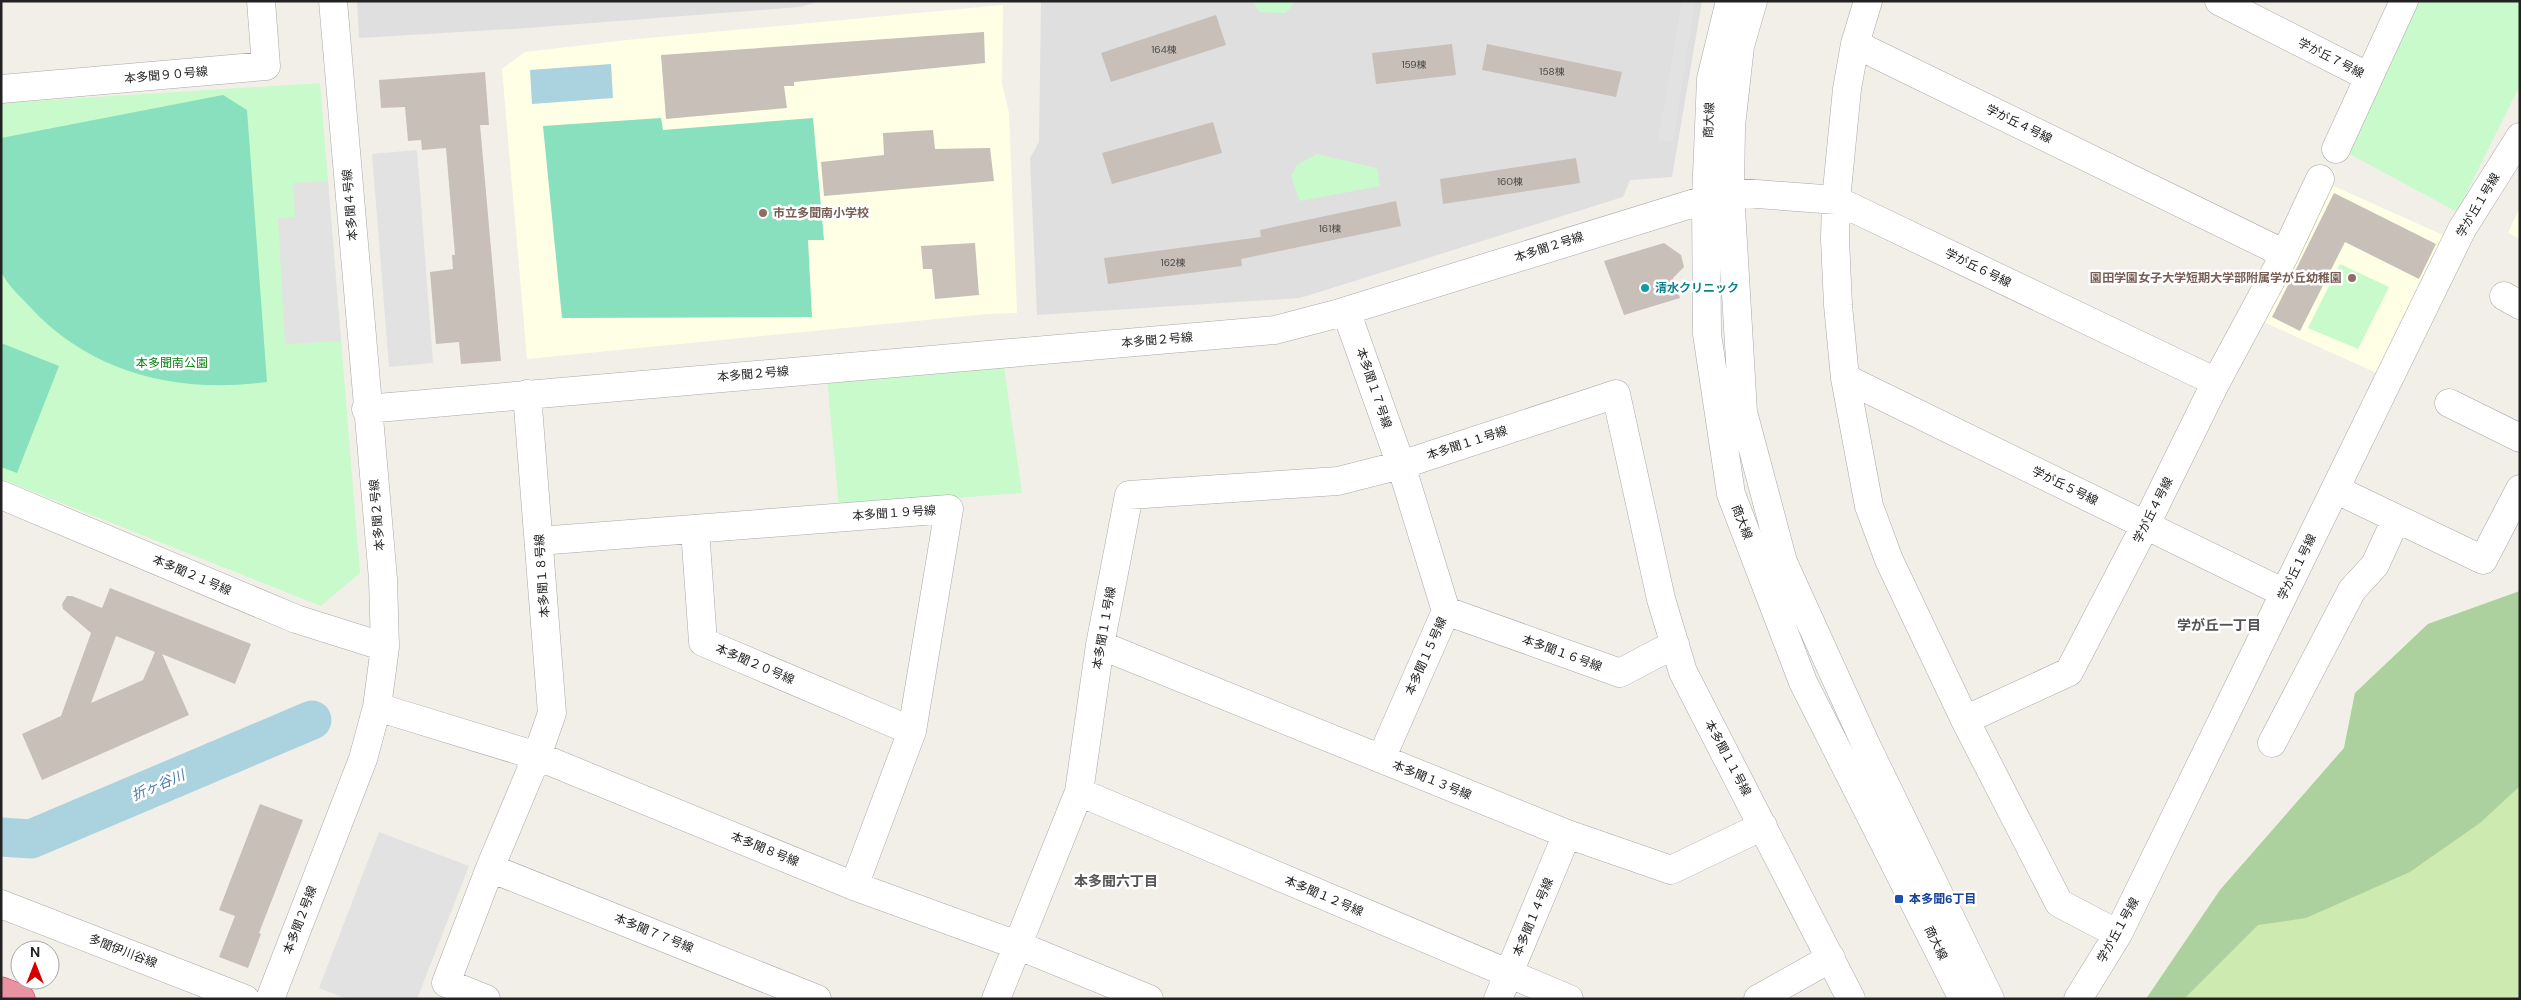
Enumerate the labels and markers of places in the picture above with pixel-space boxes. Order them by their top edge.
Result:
place label: 市立多聞南小学校 [773,205,869,221]
marker: 市立多聞南小学校 [757,207,769,219]
place label: 園田学園女子大学短期大学部附属学が丘幼稚園 [2090,270,2342,286]
marker: 園田学園女子大学短期大学部附属学が丘幼稚園 [2346,272,2358,284]
place label: 清水クリニック [1655,280,1739,296]
marker: 清水クリニック [1639,282,1651,294]
place label: 本多聞6丁目 [1909,891,1977,907]
marker: 本多聞6丁目 [1893,893,1905,905]

